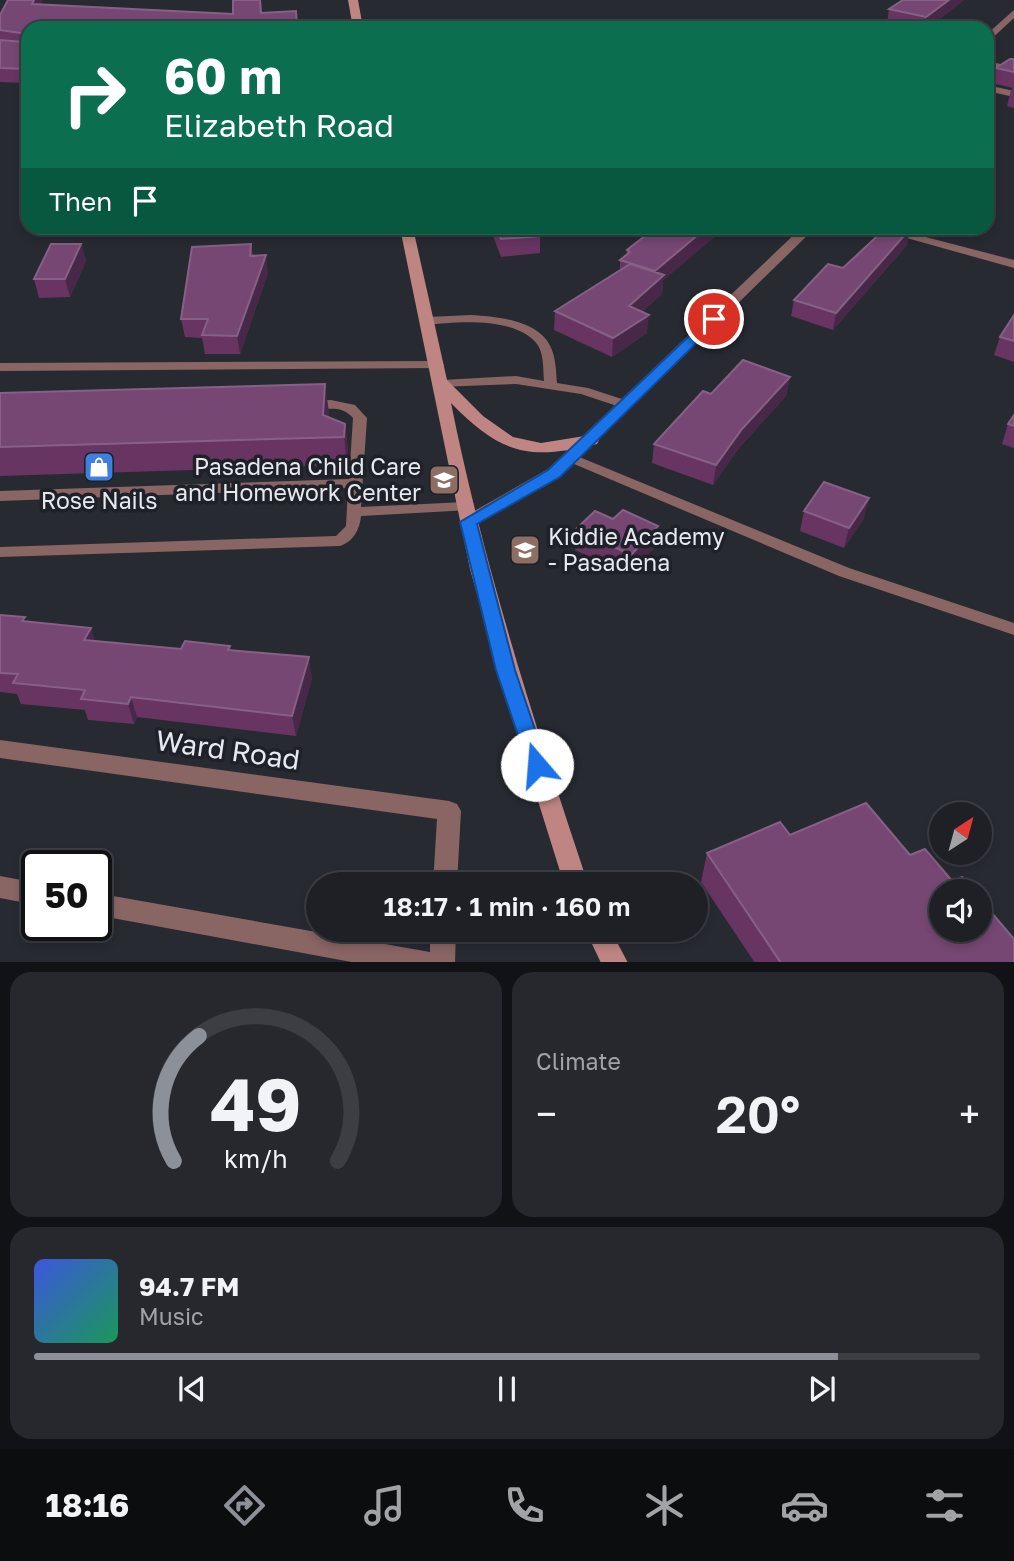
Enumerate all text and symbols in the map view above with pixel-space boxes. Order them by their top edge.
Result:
text: 60 m [164,46,282,105]
icon: right [49,49,140,140]
text: Elizabeth Road [164,106,394,144]
icon: arrive [126,182,164,220]
text: Then [49,186,112,217]
pin [684,289,744,349]
icon: arrive [695,300,733,338]
shop icon: Rose Nails [82,450,116,484]
place label: Pasadena Child Care and Homework Center [175,452,421,506]
school or university icon: Pasadena Child Care and Homework Center [427,463,461,497]
place label: Rose Nails [41,486,157,514]
place label: Kiddie Academy - Pasadena [548,522,725,576]
school or university icon: Kiddie Academy - Pasadena [508,533,542,567]
street label: Ward Road [154,723,302,776]
position arrow [500,728,574,802]
north arrow [929,802,992,864]
map controls [929,802,992,942]
speed limit sign: 50 [21,850,112,941]
button: sound [929,879,992,942]
text: 18:17 · 1 min · 160 m [383,891,631,922]
text: Climate [536,1047,621,1075]
text: 49 [210,1060,302,1147]
text: 20° [716,1082,800,1144]
text: − [536,1091,557,1136]
text: + [959,1091,980,1136]
text: km/h [224,1142,288,1173]
text: 94.7 FM [139,1271,239,1302]
text: Music [139,1302,204,1330]
icon: previous [173,1370,211,1408]
icon: pause [488,1370,526,1408]
icon: next [803,1370,841,1408]
icon: directions [220,1481,269,1530]
icon: music [360,1481,409,1530]
icon: phone [500,1481,549,1530]
icon: climate [640,1481,689,1530]
icon: car [780,1481,829,1530]
icon: filters [920,1481,969,1530]
text: 18:16 [45,1486,129,1524]

